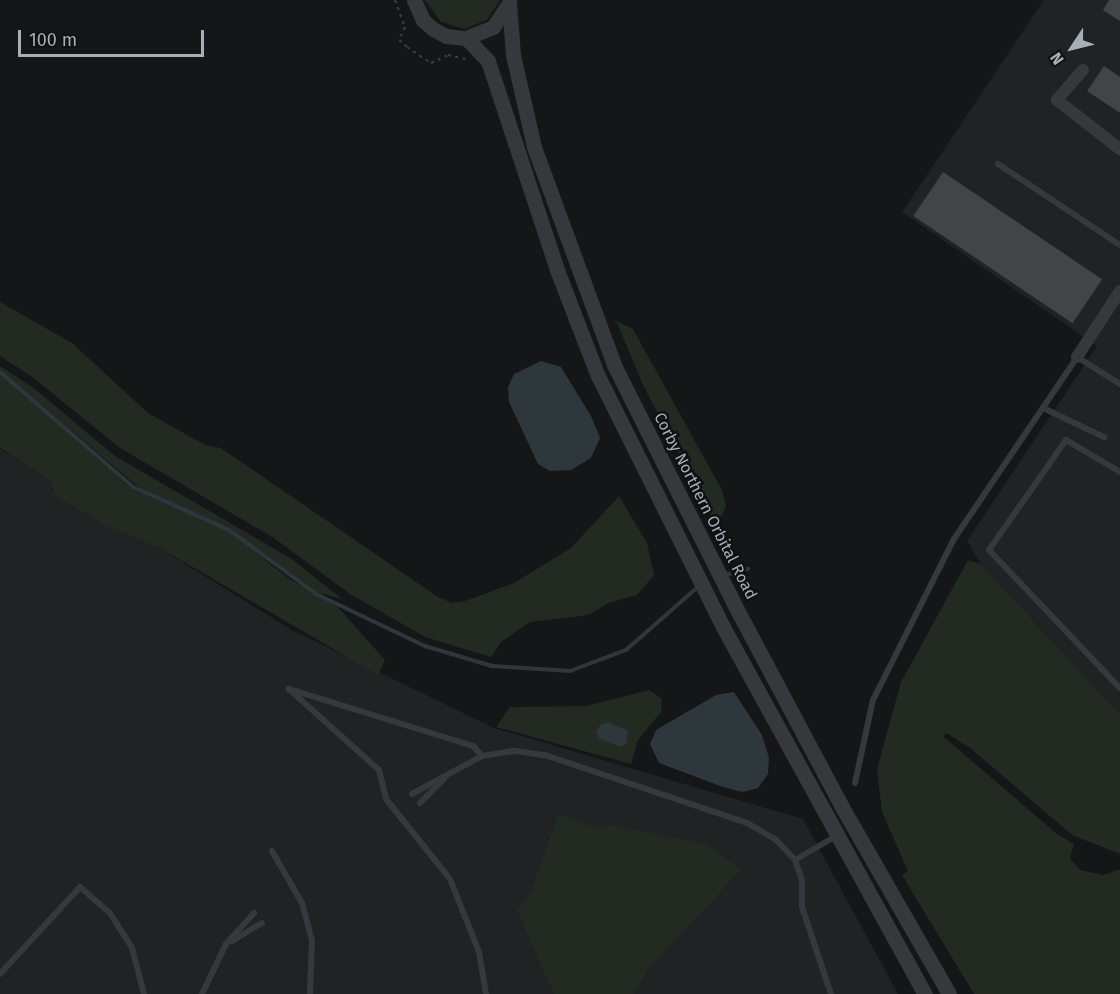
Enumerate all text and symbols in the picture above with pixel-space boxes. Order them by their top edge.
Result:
scale bar [21,18,207,56]
north arrow [1042,18,1102,78]
text: 100 m [29,29,77,51]
text: N [1046,49,1068,68]
street label: Corby Northern Orbital Road [649,409,761,603]

